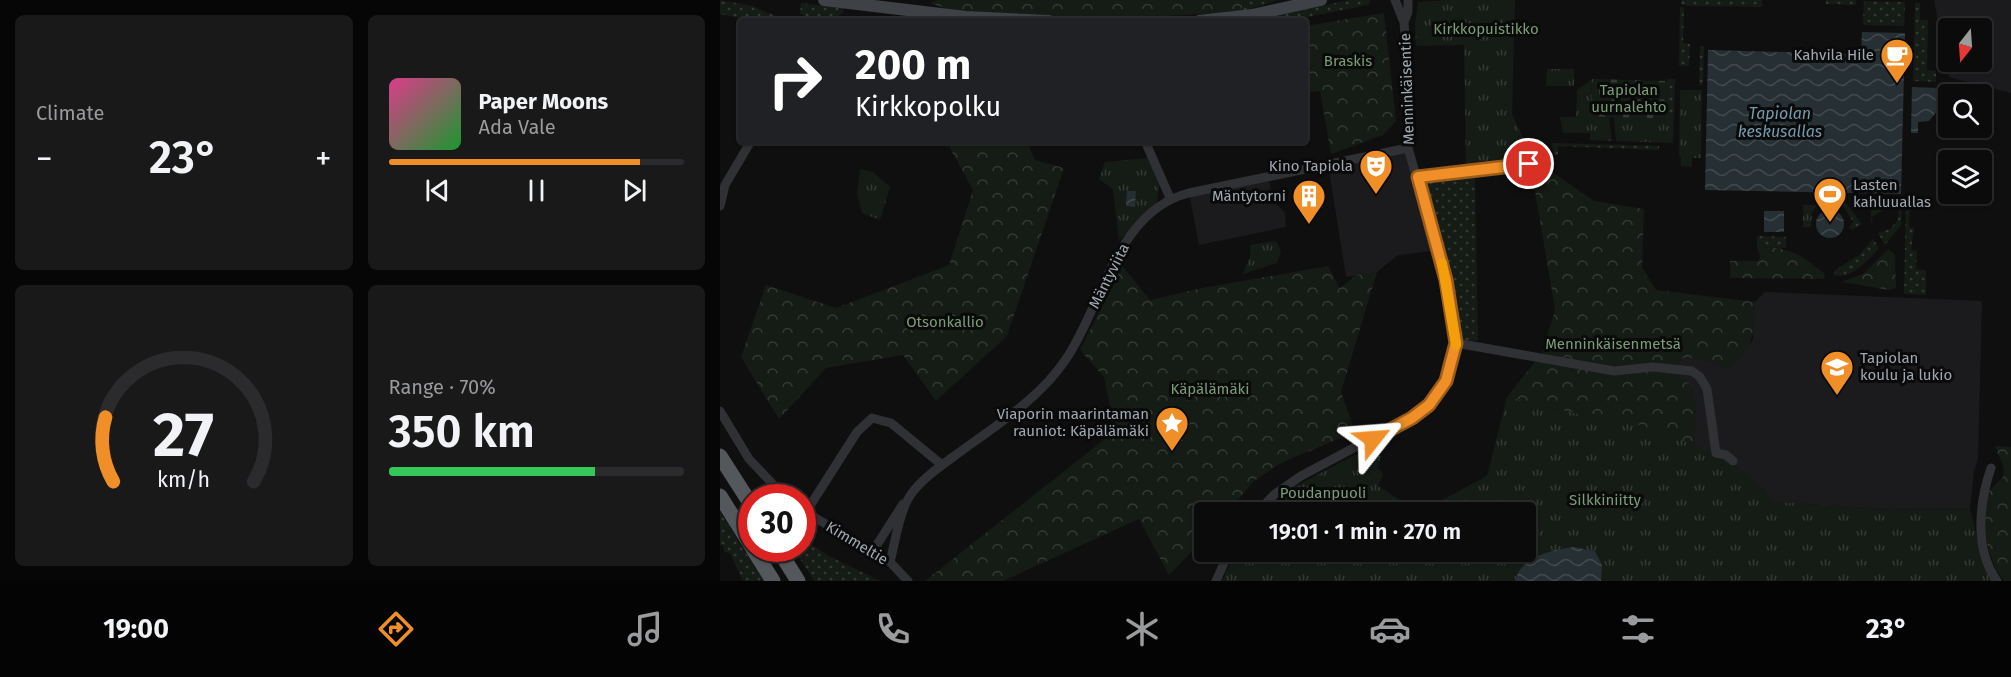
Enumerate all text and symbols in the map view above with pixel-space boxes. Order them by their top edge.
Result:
north arrow [1938,18,1992,72]
map controls [1938,18,1992,204]
park label: Kirkkopuistikko [1433,20,1539,38]
street label: Menninkäisentie [1396,33,1418,145]
cafe icon: Kahvila Hile [1879,37,1915,84]
text: 200 m [855,40,971,90]
icon: right [756,42,834,120]
place label: Kahvila Hile [1793,46,1874,64]
park label: Braskis [1324,52,1372,70]
park label: Tapiolan uurnalehto [1591,81,1667,116]
button: search [1938,84,1992,138]
text: Paper Moons [479,88,608,115]
text: Kirkkopolku [855,91,1001,123]
text: Climate [36,101,104,125]
water label: Tapiolan keskusallas [1738,104,1822,141]
text: Ada Vale [479,115,556,139]
text: 23° [149,131,218,185]
pin [1503,138,1554,189]
text: − [36,139,53,179]
text: + [315,139,332,179]
icon: arrive [1512,147,1545,180]
theatre icon: Kino Tapiola [1358,148,1394,195]
button: layers [1938,150,1992,204]
place label: Kino Tapiola [1269,157,1353,175]
icon: previous [421,174,454,207]
icon: pause [520,174,553,207]
icon: next [618,174,651,207]
sports icon: Lasten kahluuallas [1812,176,1848,223]
place label: Lasten kahluuallas [1853,176,1931,211]
building icon: Mäntytorni [1291,178,1327,225]
place label: Mäntytorni [1212,187,1286,205]
street label: Mäntyviita [1085,240,1133,312]
park label: Otsonkallio [906,313,984,331]
park label: Menninkäisenmetsä [1545,335,1681,353]
school or university icon: Tapiolan koulu ja lukio [1819,349,1855,396]
place label: Tapiolan koulu ja lukio [1860,349,1952,384]
text: Range · 70% [389,375,496,399]
park label: Käpälämäki [1170,380,1250,398]
text: 27 [153,398,214,473]
text: 350 km [389,405,535,459]
place label: Viaporin maarintaman rauniot: Käpälämäki [997,405,1149,440]
place icon: Viaporin maarintaman rauniot: Käpälämäki [1154,405,1190,452]
position arrow [1341,407,1405,471]
text: km/h [157,468,210,494]
speed limit sign: 30 [738,484,816,562]
park label: Poudanpuoli [1280,484,1366,502]
park label: Silkkiniitty [1569,491,1642,509]
street label: Kimmeltie [823,517,891,569]
text: 19:01 · 1 min · 270 m [1269,518,1461,545]
icon: directions [375,608,417,650]
icon: music [624,608,666,650]
icon: phone [872,608,914,650]
icon: climate [1121,608,1163,650]
icon: car [1369,608,1411,650]
icon: filters [1617,608,1659,650]
text: 19:00 [103,613,169,645]
text: 23° [1866,613,1908,645]

